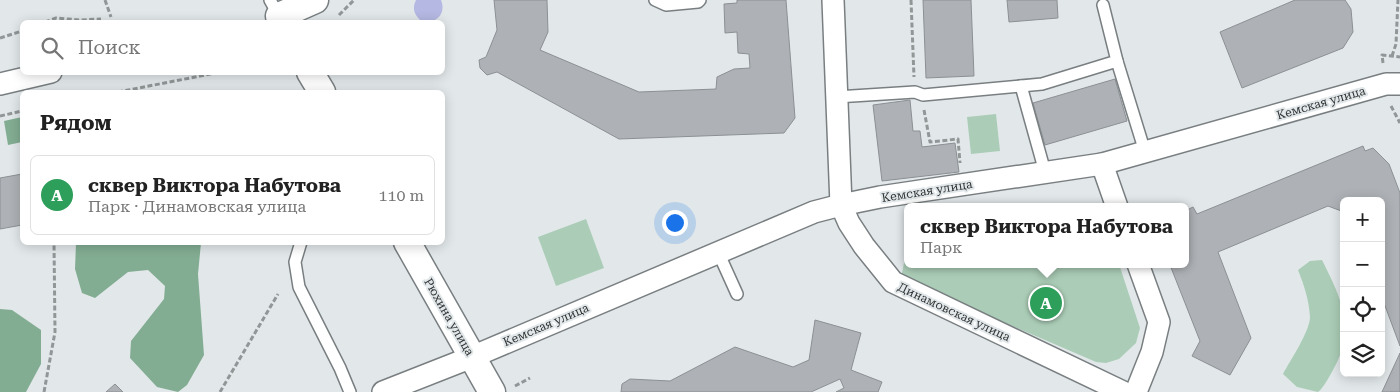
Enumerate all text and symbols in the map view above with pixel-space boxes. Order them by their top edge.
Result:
search box [20,20,445,75]
icon: search [38,34,66,62]
text: Поиск [78,36,141,59]
street label: Кемская улица [1275,83,1367,122]
text: Рядом [40,111,112,135]
text: сквер Виктора Набутова [88,174,341,197]
street label: Кемская улица [881,177,974,205]
text: A [51,186,63,205]
text: 110 m [378,186,424,205]
text: Парк · Динамовская улица [88,197,306,216]
map controls [1340,197,1385,377]
button: + [1340,197,1385,242]
popup [904,203,1189,268]
your location [662,210,688,236]
text: сквер Виктора Набутова [920,215,1173,238]
text: Парк [920,238,962,257]
button: − [1340,242,1385,287]
street label: Рюхина улица [421,276,477,359]
street label: Динамовская улица [895,280,1013,344]
pin: A [1030,284,1062,322]
button: locate [1340,287,1385,332]
street label: Кемская улица [501,300,591,349]
button: layers [1340,332,1385,377]

